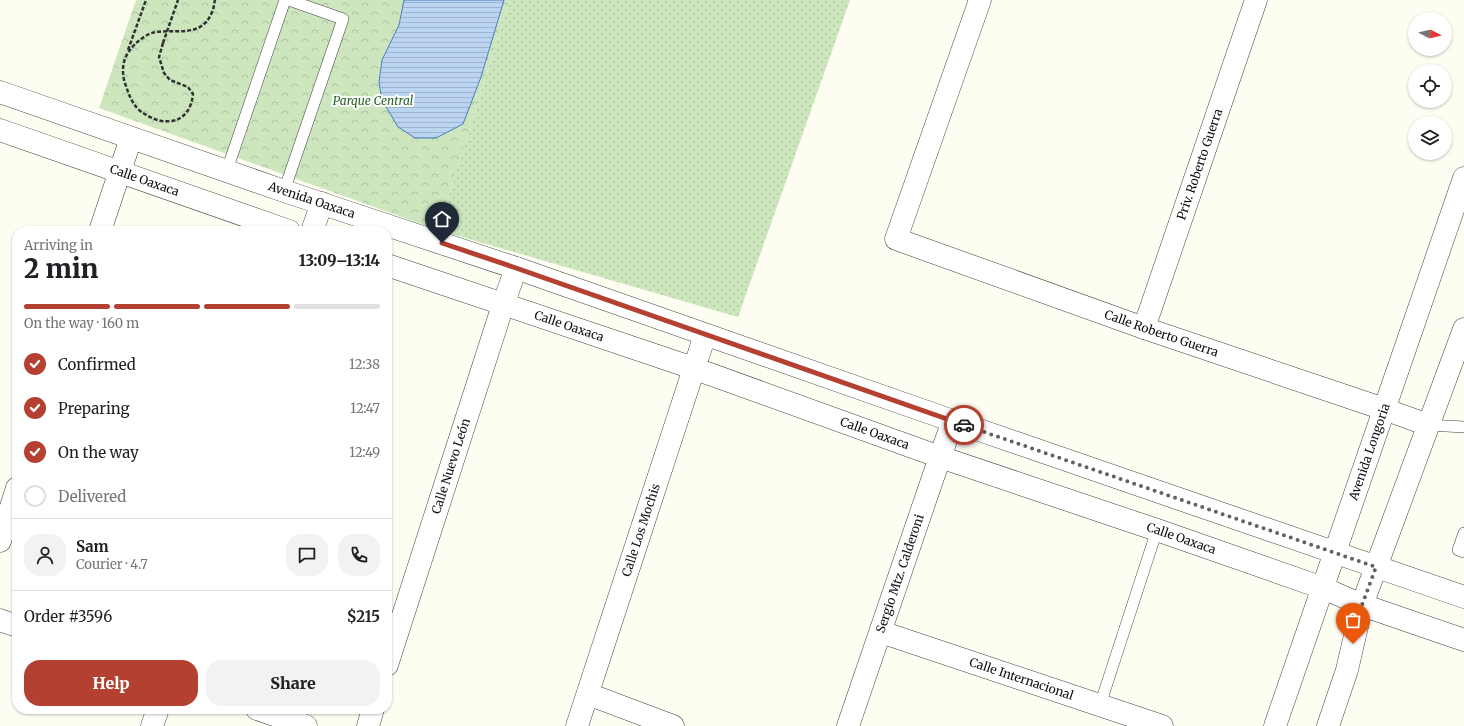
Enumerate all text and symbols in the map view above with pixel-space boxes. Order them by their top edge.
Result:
north arrow [1408,12,1452,56]
map controls [1408,12,1452,160]
button: locate [1408,64,1452,108]
park label: Parque Central [333,93,414,108]
street label: Priv. Roberto Guerra [1173,106,1226,222]
button: layers [1408,116,1452,160]
street label: Calle Oaxaca [108,161,182,199]
street label: Avenida Oaxaca [266,178,358,221]
pin [425,202,459,243]
icon: home [431,208,453,230]
text: Arriving in [24,237,93,254]
text: 13:09–13:14 [299,251,380,270]
text: 2 min [24,252,98,285]
street label: Calle Roberto Guerra [1103,306,1221,360]
street label: Calle Oaxaca [532,307,606,345]
text: On the way · 160 m [24,315,139,332]
icon: check [24,353,46,375]
text: Confirmed [58,355,136,374]
text: 12:38 [349,356,380,373]
icon: check [24,397,46,419]
text: Preparing [58,399,130,418]
text: 12:47 [350,400,380,417]
street label: Avenida Longoria [1345,401,1393,503]
courier [944,405,984,445]
street label: Calle Oaxaca [838,414,912,453]
icon: car [953,414,975,436]
street label: Calle Nuevo León [428,416,473,516]
icon: check [24,441,46,463]
text: On the way [58,443,139,462]
text: 12:49 [349,444,380,461]
street label: Calle Los Mochis [618,481,663,579]
text: Delivered [58,487,126,506]
street label: Sergio Mtz. Calderoni [872,512,927,635]
street label: Calle Oaxaca [1145,519,1219,557]
button: person [24,534,66,576]
button: chat [286,534,328,576]
button: phone [338,534,380,576]
text: Sam [76,537,109,556]
text: Courier · 4.7 [76,556,148,573]
pin [1336,603,1370,644]
text: Order #3596 [24,607,112,626]
text: $215 [347,607,380,626]
icon: bag [1342,609,1364,631]
street label: Calle Internacional [968,654,1076,703]
button: Help [24,660,198,706]
button: Share [206,660,380,706]

